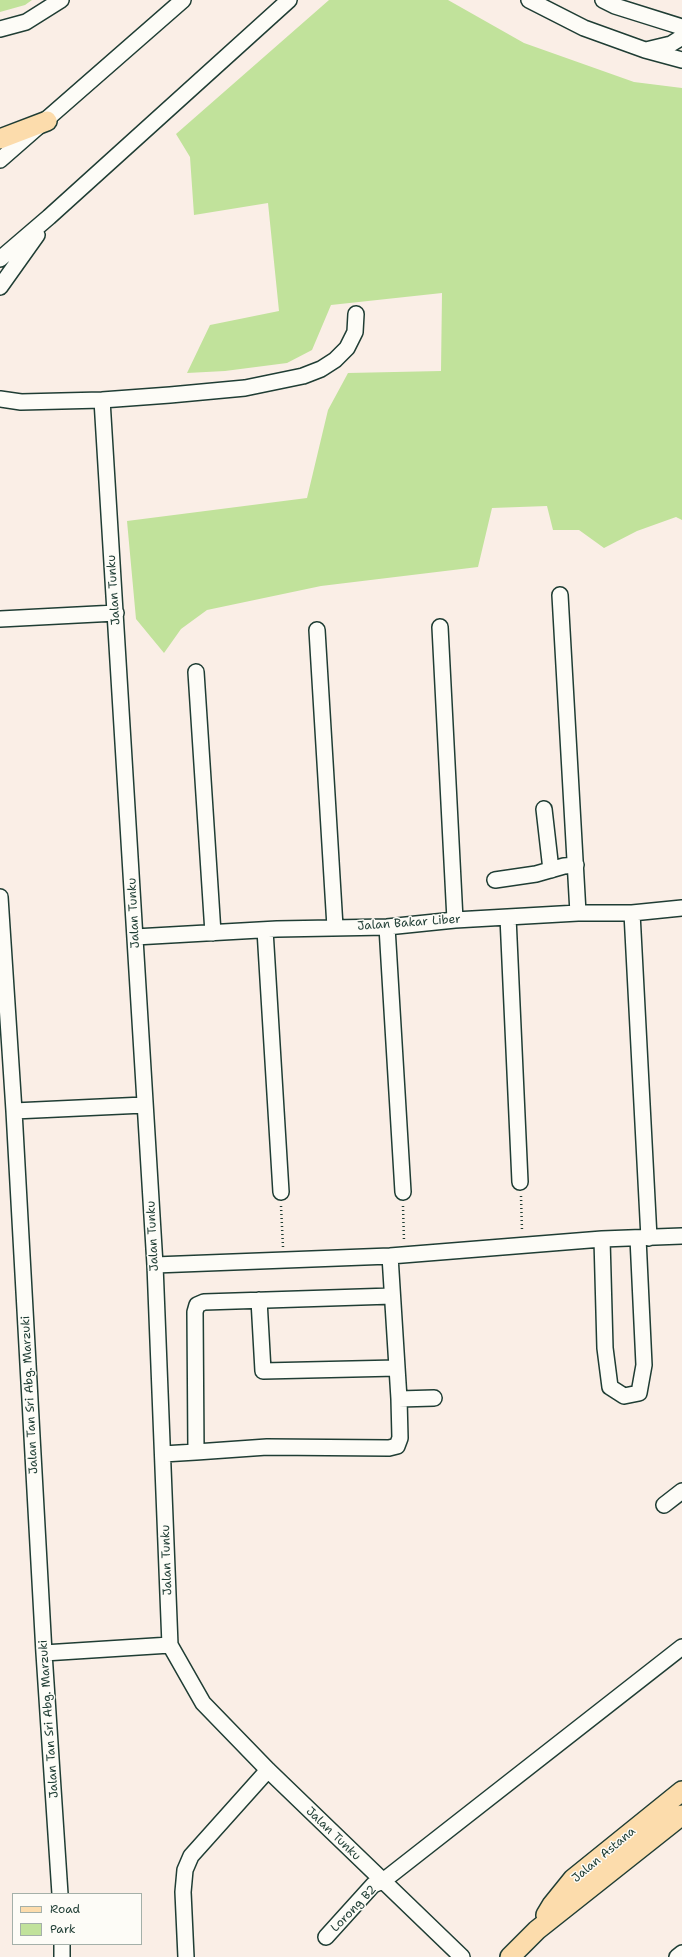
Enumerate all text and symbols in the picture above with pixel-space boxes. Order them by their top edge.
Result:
street label: Jalan Tunku [104,554,124,626]
street label: Jalan Tunku [125,877,143,949]
street label: Jalan Bakar Liber [357,912,461,934]
street label: Jalan Tunku [144,1200,162,1272]
street label: Jalan Tan Sri Abg. Marzuki [19,1315,41,1475]
street label: Jalan Tunku [159,1524,175,1596]
street label: Jalan Tan Sri Abg. Marzuki [36,1639,62,1799]
street label: Jalan Tunku [303,1804,363,1864]
street label: Jalan Astana [569,1824,639,1886]
street label: Lorong B2 [328,1883,380,1935]
legend [12,1893,142,1945]
text: Road [50,1901,80,1917]
text: Park [50,1921,76,1937]

